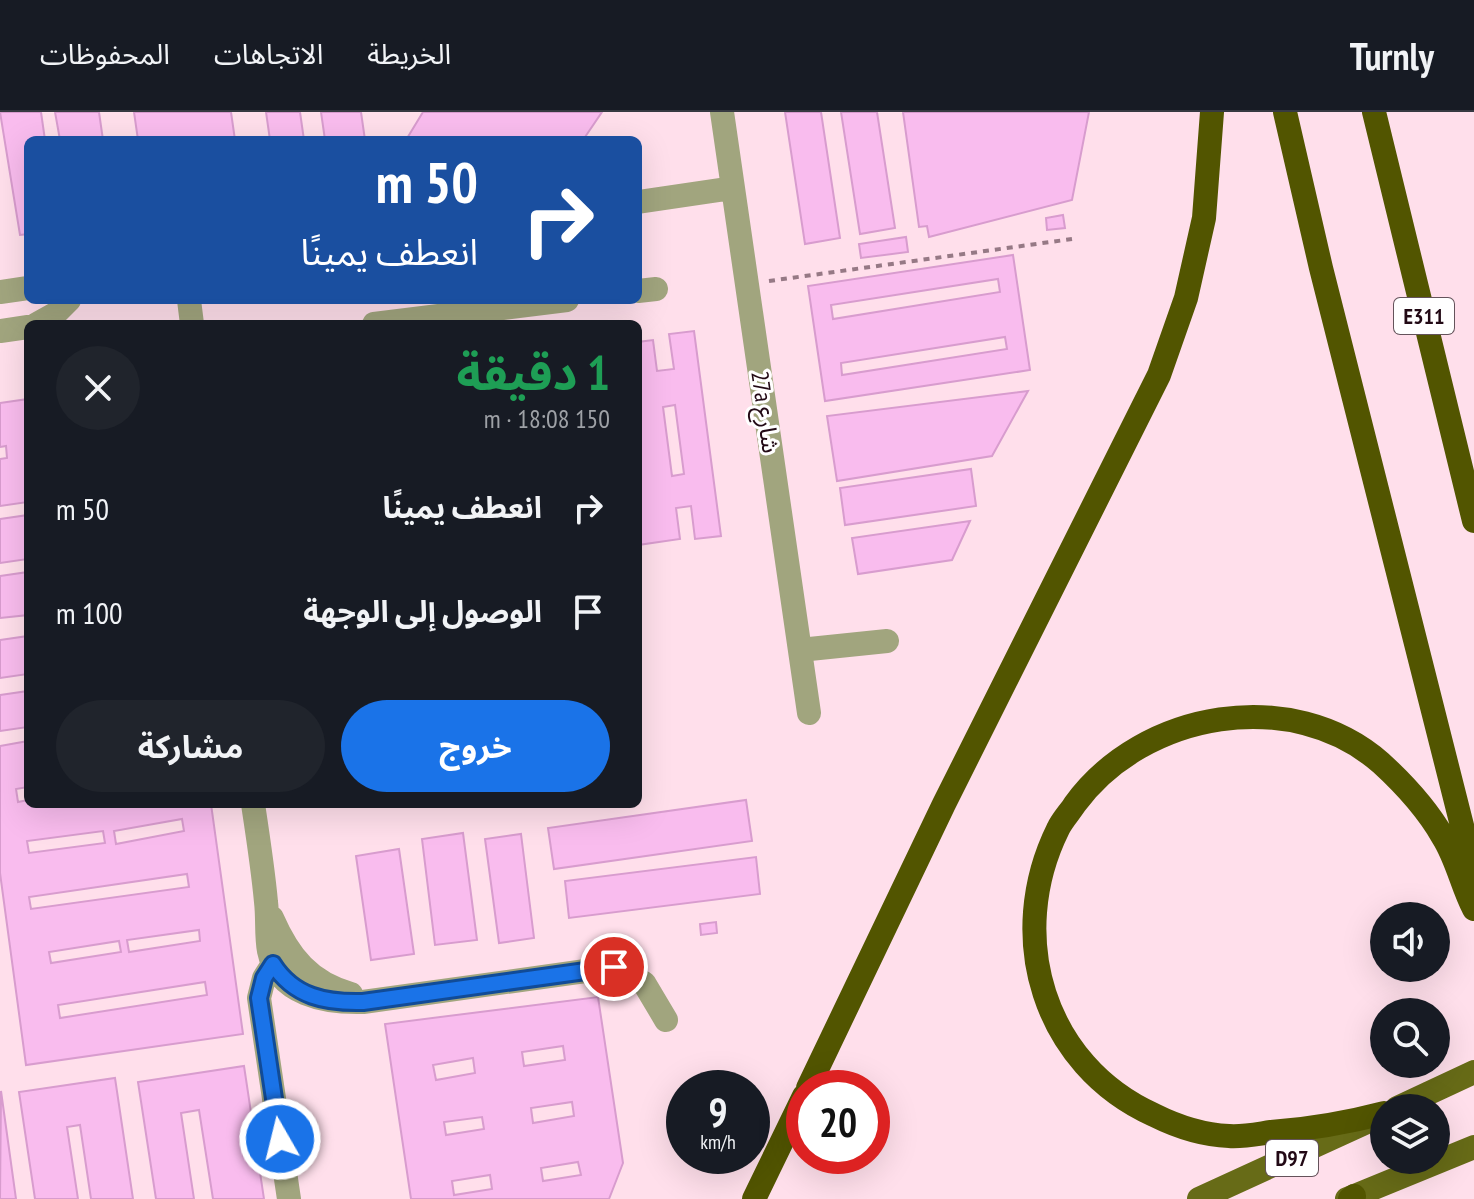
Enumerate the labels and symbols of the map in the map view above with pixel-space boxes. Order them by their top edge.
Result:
road number: E311 [1394,298,1454,334]
street label: 27a شارع [742,369,787,455]
pin [580,933,648,1001]
speed limit sign: 20 [786,1070,890,1174]
position arrow [238,1097,322,1181]
road number: D97 [1266,1140,1318,1176]

